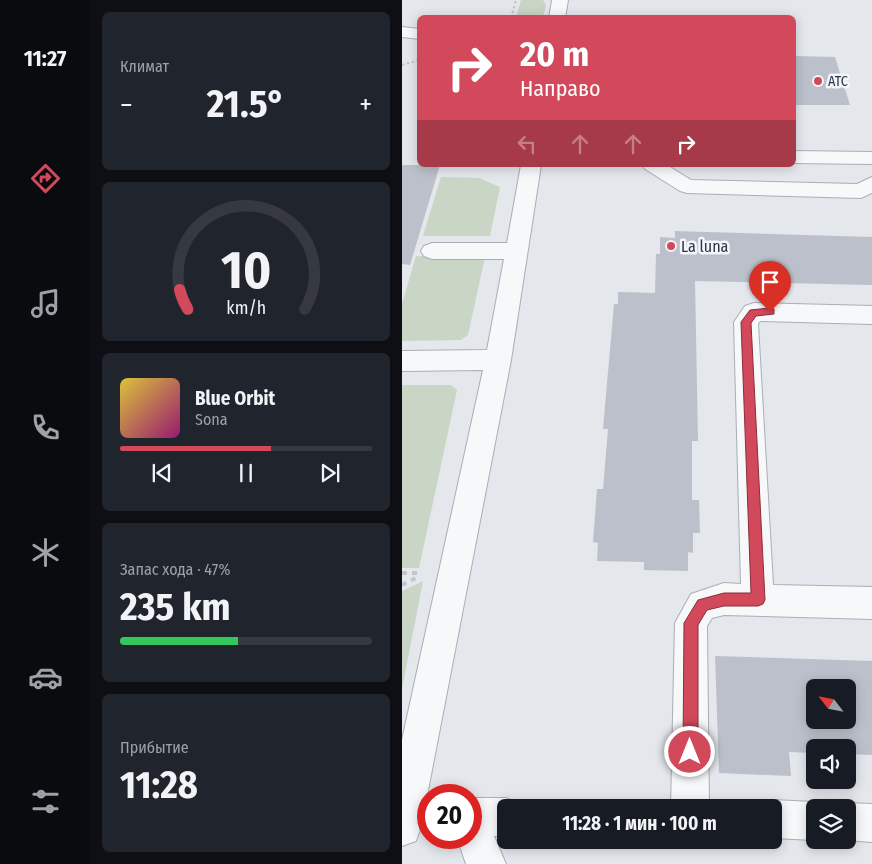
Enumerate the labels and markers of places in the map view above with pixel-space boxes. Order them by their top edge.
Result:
place label: АТС [828,73,848,90]
marker: АТС [812,75,824,87]
place label: La luna [681,237,729,256]
marker: La luna [665,240,677,252]
pin [749,261,791,312]

